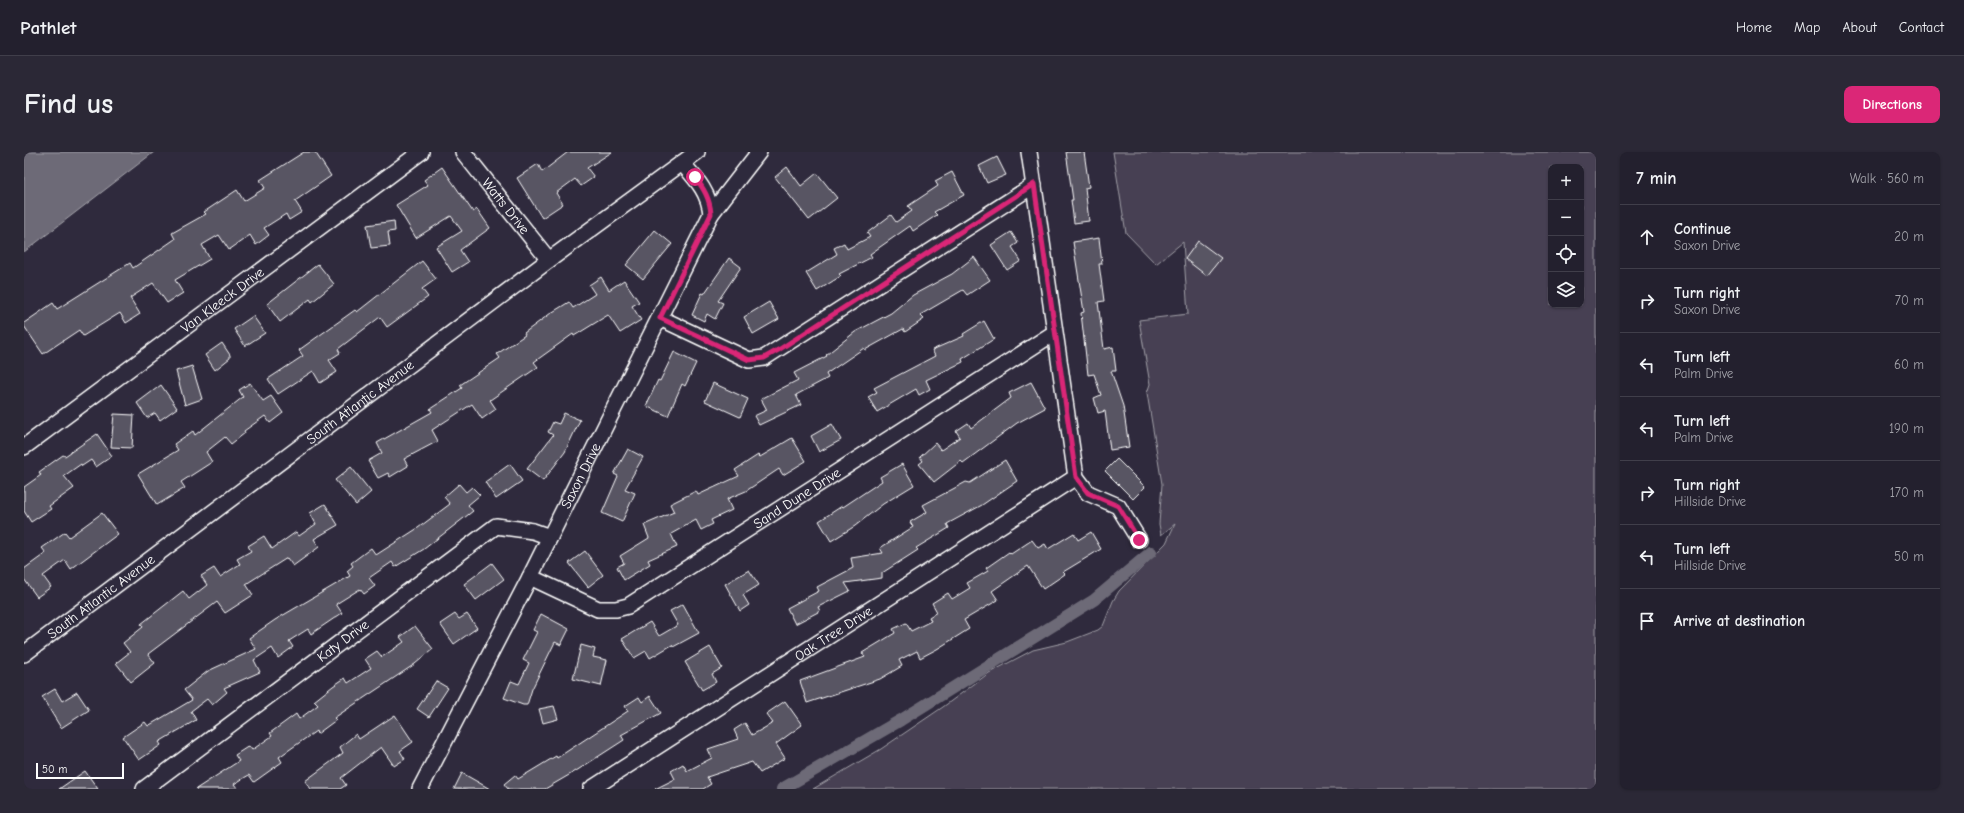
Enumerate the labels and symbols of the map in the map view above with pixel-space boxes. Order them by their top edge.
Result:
route start [686,168,704,186]
street label: Watts Drive [478,174,534,238]
street label: Van Kleeck Drive [177,263,267,336]
street label: South Atlantic Avenue [303,356,417,448]
street label: Saxon Drive [557,440,604,511]
street label: Sand Dune Drive [750,464,844,532]
route end [1130,531,1148,549]
street label: South Atlantic Avenue [44,551,158,642]
street label: Oak Tree Drive [791,602,875,664]
street label: Katy Drive [313,616,372,665]
scale bar [36,761,124,780]

